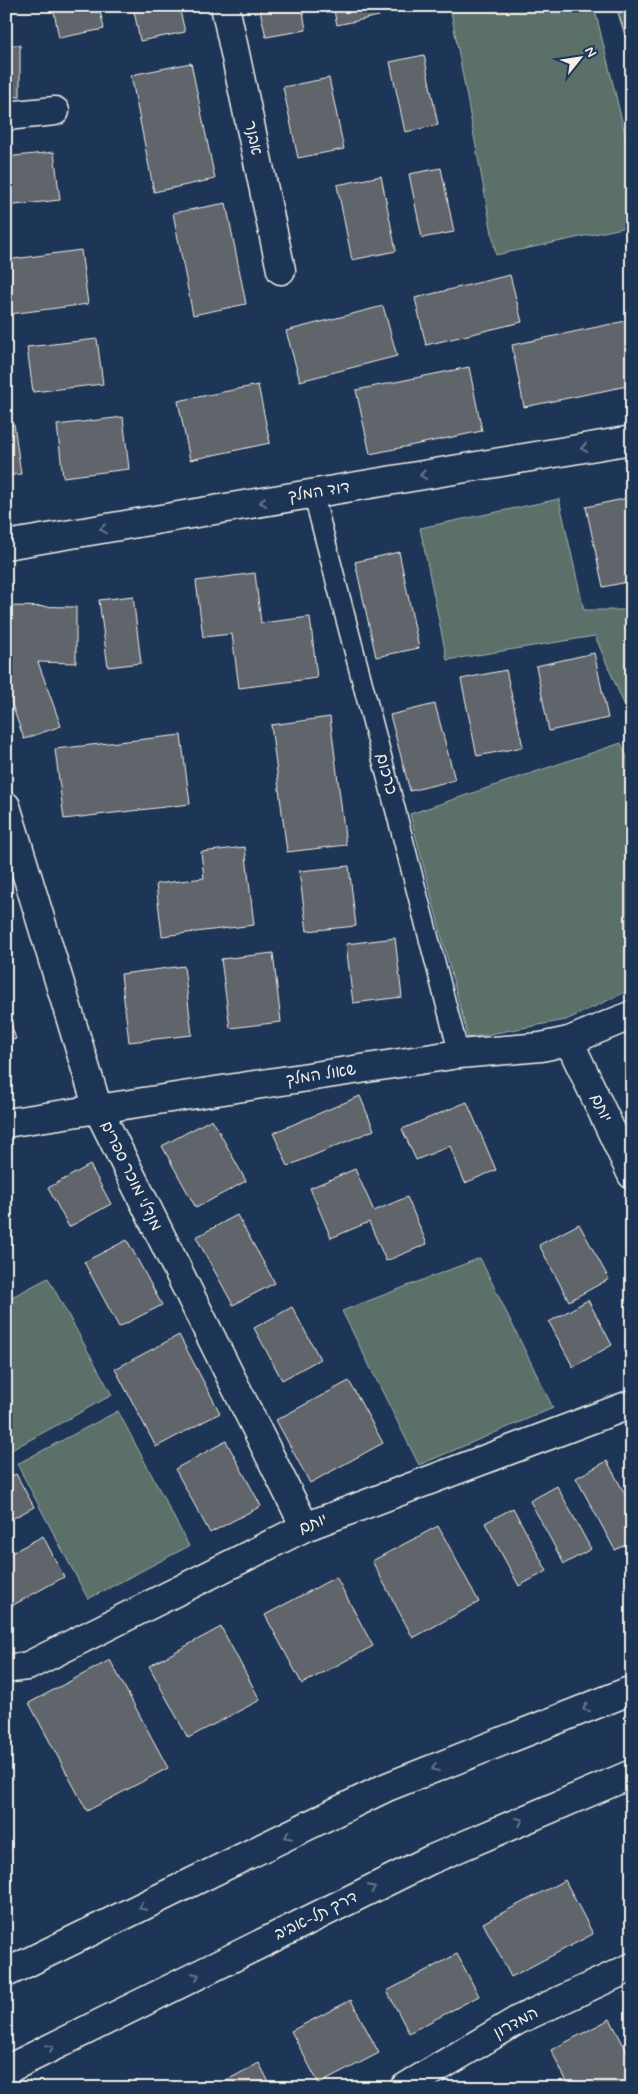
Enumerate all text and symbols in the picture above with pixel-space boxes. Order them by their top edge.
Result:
north arrow [556,32,606,82]
text: N [580,43,601,61]
street label: אבנר [239,119,267,157]
one-way arrow [579,443,588,453]
one-way arrow [419,470,428,480]
street label: דוד המלך [287,477,351,507]
one-way arrow [259,496,267,506]
one-way arrow [98,523,107,533]
street label: כרכום [370,751,402,797]
street label: שאול המלך [284,1059,358,1091]
street label: יותם [585,1090,617,1126]
street label: מנדלי מוכר ספרים [95,1118,167,1234]
street label: יותם [296,1509,330,1539]
one-way arrow [583,1702,591,1712]
one-way arrow [431,1762,440,1772]
one-way arrow [515,1817,524,1828]
one-way arrow [284,1829,293,1840]
one-way arrow [367,1885,376,1895]
street label: דרך תל-אביב [271,1887,361,1945]
one-way arrow [138,1901,147,1911]
one-way arrow [190,1972,199,1982]
street label: המדרון [490,2003,542,2043]
one-way arrow [45,2044,54,2054]

